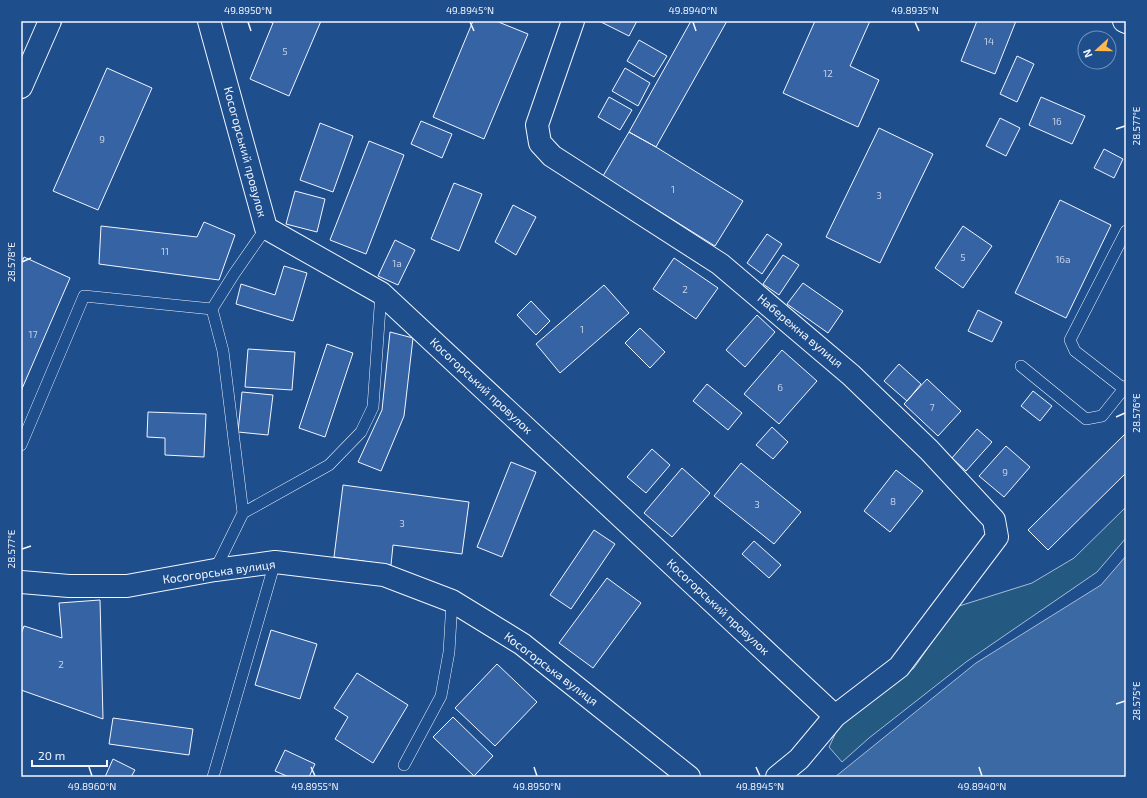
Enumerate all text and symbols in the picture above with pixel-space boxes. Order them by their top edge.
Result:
text: 49.8950°N [224,4,272,16]
text: 49.8945°N [446,4,494,16]
text: 49.8940°N [669,4,717,16]
text: 49.8935°N [891,4,939,16]
north arrow [1077,30,1117,70]
house number: 14 [984,35,994,47]
house number: 5 [282,45,288,57]
text: N [1080,48,1095,60]
house number: 12 [823,67,833,79]
street label: Косогорський провулок [221,85,270,219]
text: 28.577°E [1130,106,1142,145]
house number: 16 [1052,115,1062,127]
house number: 9 [99,133,105,145]
house number: 1 [671,183,675,195]
house number: 3 [876,189,882,201]
text: 28.578°E [5,242,17,282]
house number: 11 [161,245,169,257]
house number: 5 [960,251,966,263]
house number: 16а [1055,253,1071,265]
house number: 1а [392,257,402,269]
house number: 2 [682,283,688,295]
street label: Набережна вулиця [754,290,846,371]
house number: 1 [580,323,584,335]
house number: 17 [28,328,38,340]
street label: Косогорський провулок [427,334,536,437]
house number: 6 [777,381,783,393]
text: 28.576°E [1130,393,1142,433]
house number: 7 [929,401,935,413]
house number: 9 [1002,466,1008,478]
house number: 8 [890,495,896,507]
house number: 3 [754,498,760,510]
house number: 3 [399,517,405,529]
text: 28.577°E [5,529,17,568]
street label: Косогорський провулок [664,555,773,658]
street label: Косогорська вулиця [162,556,276,587]
street label: Косогорська вулиця [501,628,601,709]
house number: 2 [58,658,64,670]
text: 28.575°E [1130,681,1142,721]
scale bar [32,742,107,768]
text: 20 m [38,748,65,762]
text: 49.8960°N [68,780,116,792]
text: 49.8955°N [291,780,339,792]
text: 49.8950°N [513,780,561,792]
text: 49.8945°N [736,780,784,792]
text: 49.8940°N [958,780,1006,792]

